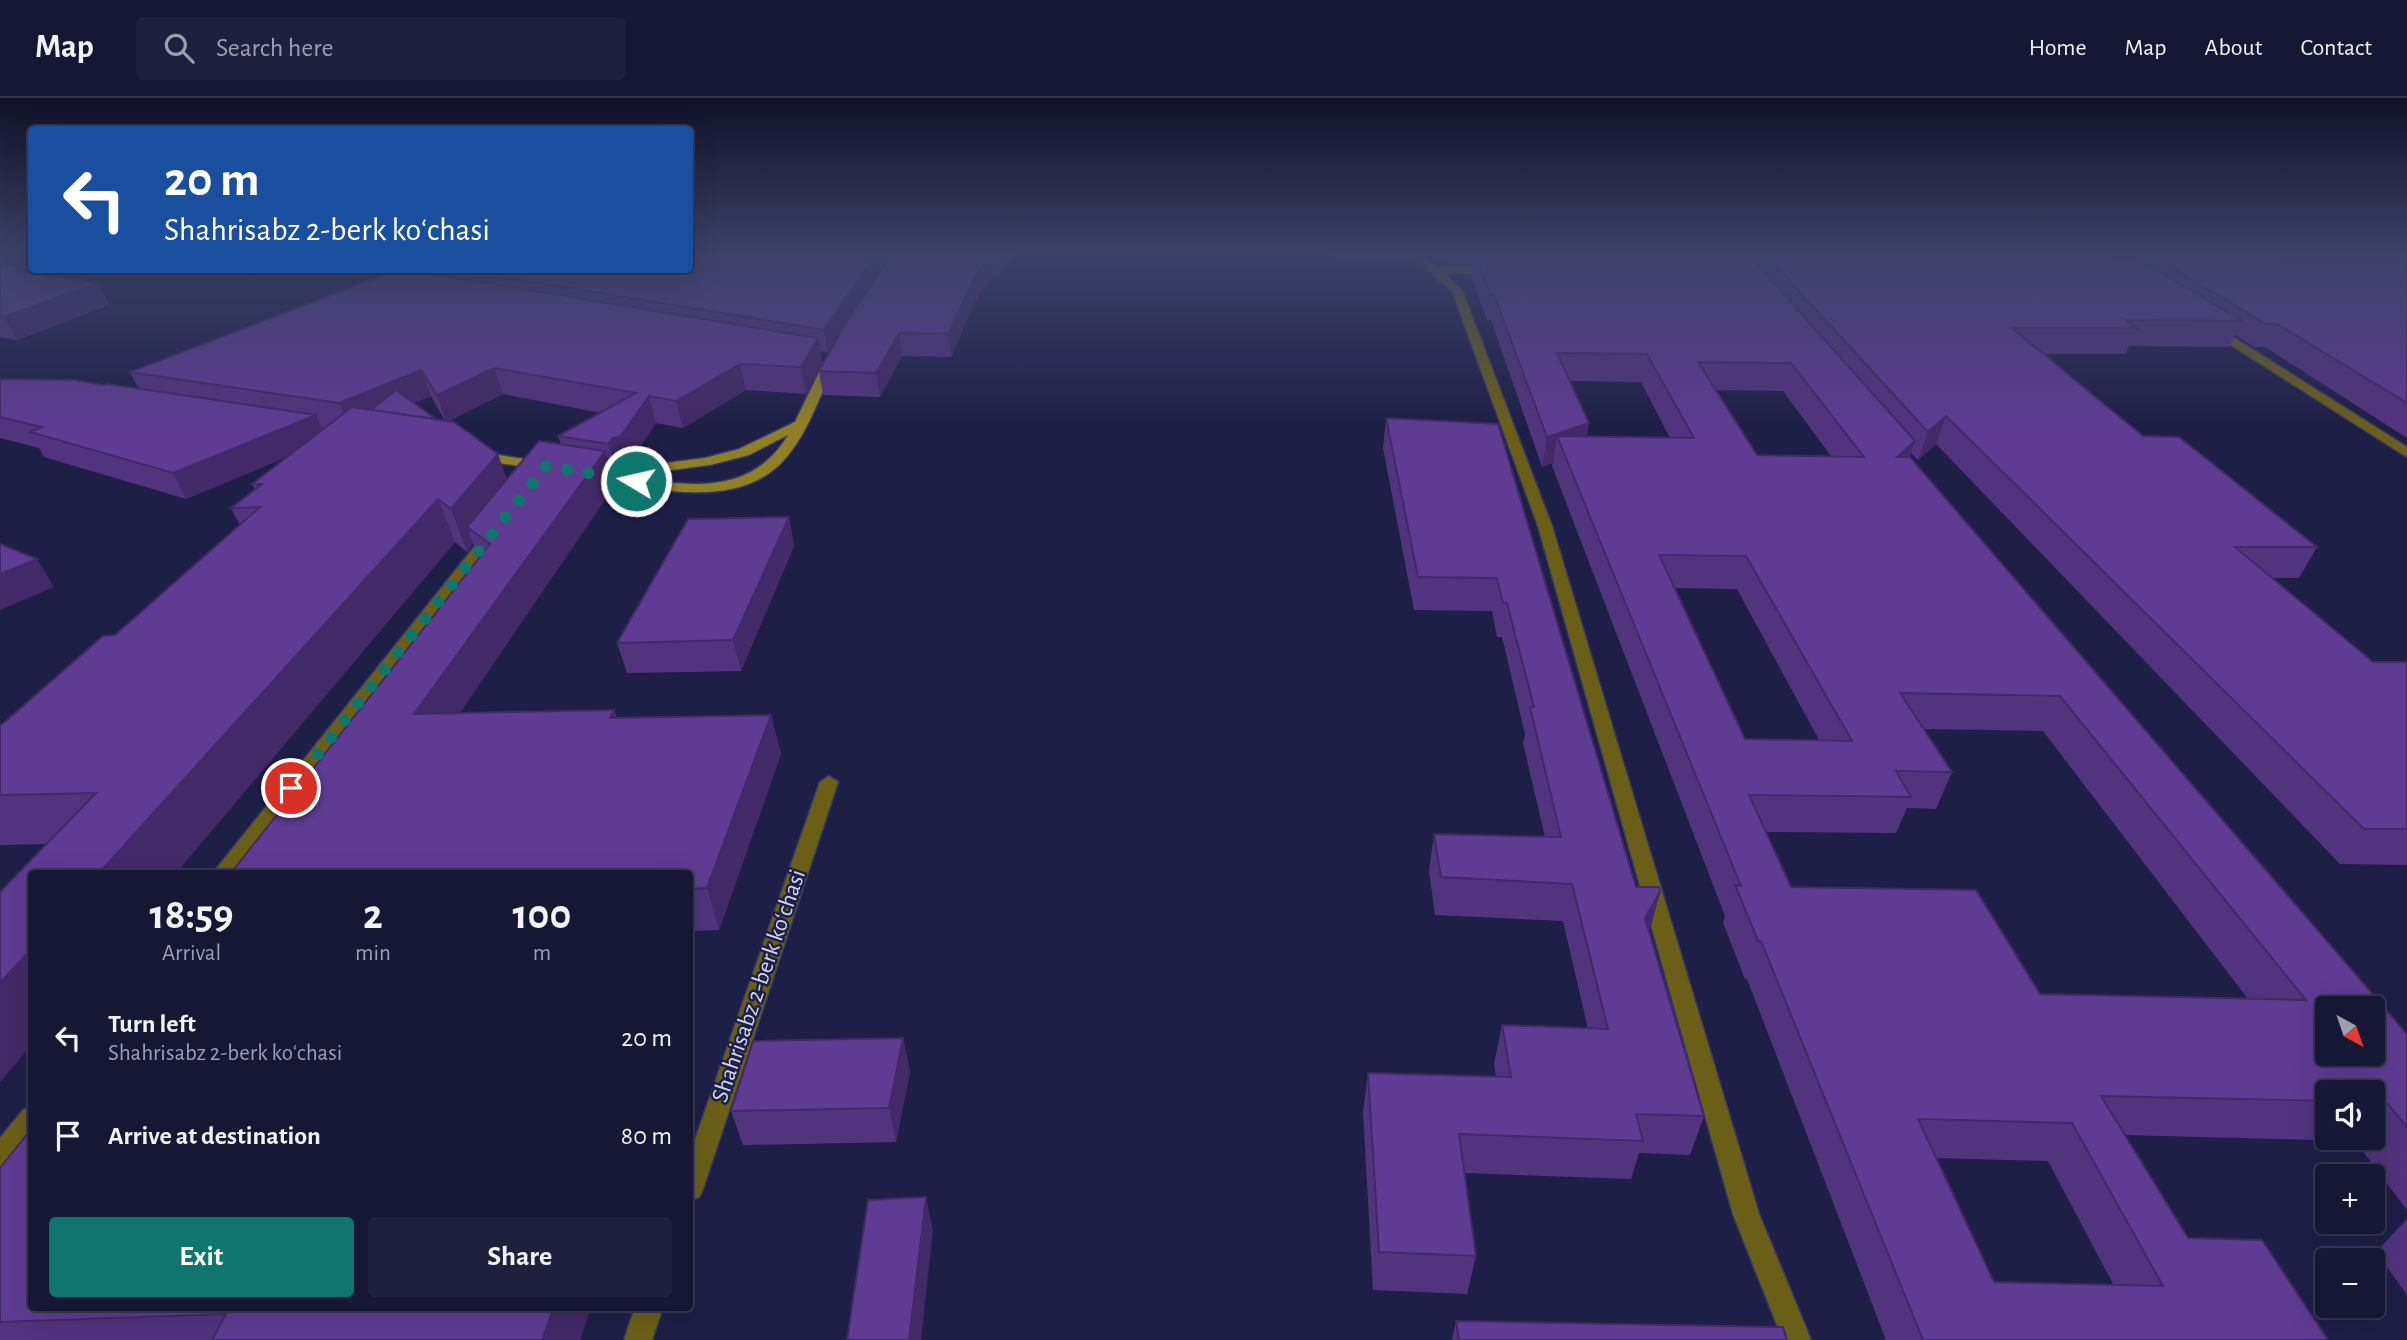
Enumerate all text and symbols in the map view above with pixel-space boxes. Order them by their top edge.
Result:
search box [136,17,626,80]
icon: search [160,29,198,67]
text: Map [35,31,94,64]
text: Search here [216,35,334,61]
text: Home [2029,36,2087,60]
text: Map [2125,36,2167,60]
text: About [2205,36,2262,60]
text: Contact [2300,36,2372,60]
icon: left [49,154,140,245]
text: 20 m [164,156,260,205]
text: Shahrisabz 2-berk koʻchasi [164,214,490,246]
position arrow [599,444,673,518]
pin [261,758,321,818]
icon: arrive [272,769,310,807]
street label: Shahrisabz 2-berk koʻchasi [708,867,810,1105]
text: 18:59 [150,894,233,936]
text: 2 [363,894,383,936]
text: 100 [513,894,571,936]
text: Arrival [162,942,221,965]
text: min [355,942,391,965]
text: m [533,942,551,965]
north arrow [2315,996,2385,1066]
map controls [2315,996,2385,1318]
text: Turn left [108,1011,196,1037]
icon: left [49,1019,87,1057]
text: 20 m [621,1025,672,1051]
text: Shahrisabz 2-berk koʻchasi [108,1042,342,1065]
button: sound [2315,1080,2385,1150]
icon: arrive [49,1117,87,1155]
text: Arrive at destination [108,1123,321,1149]
text: 80 m [621,1123,672,1149]
button: + [2315,1164,2385,1234]
button: Exit [49,1217,354,1297]
button: Share [368,1217,672,1297]
button: − [2315,1248,2385,1318]

